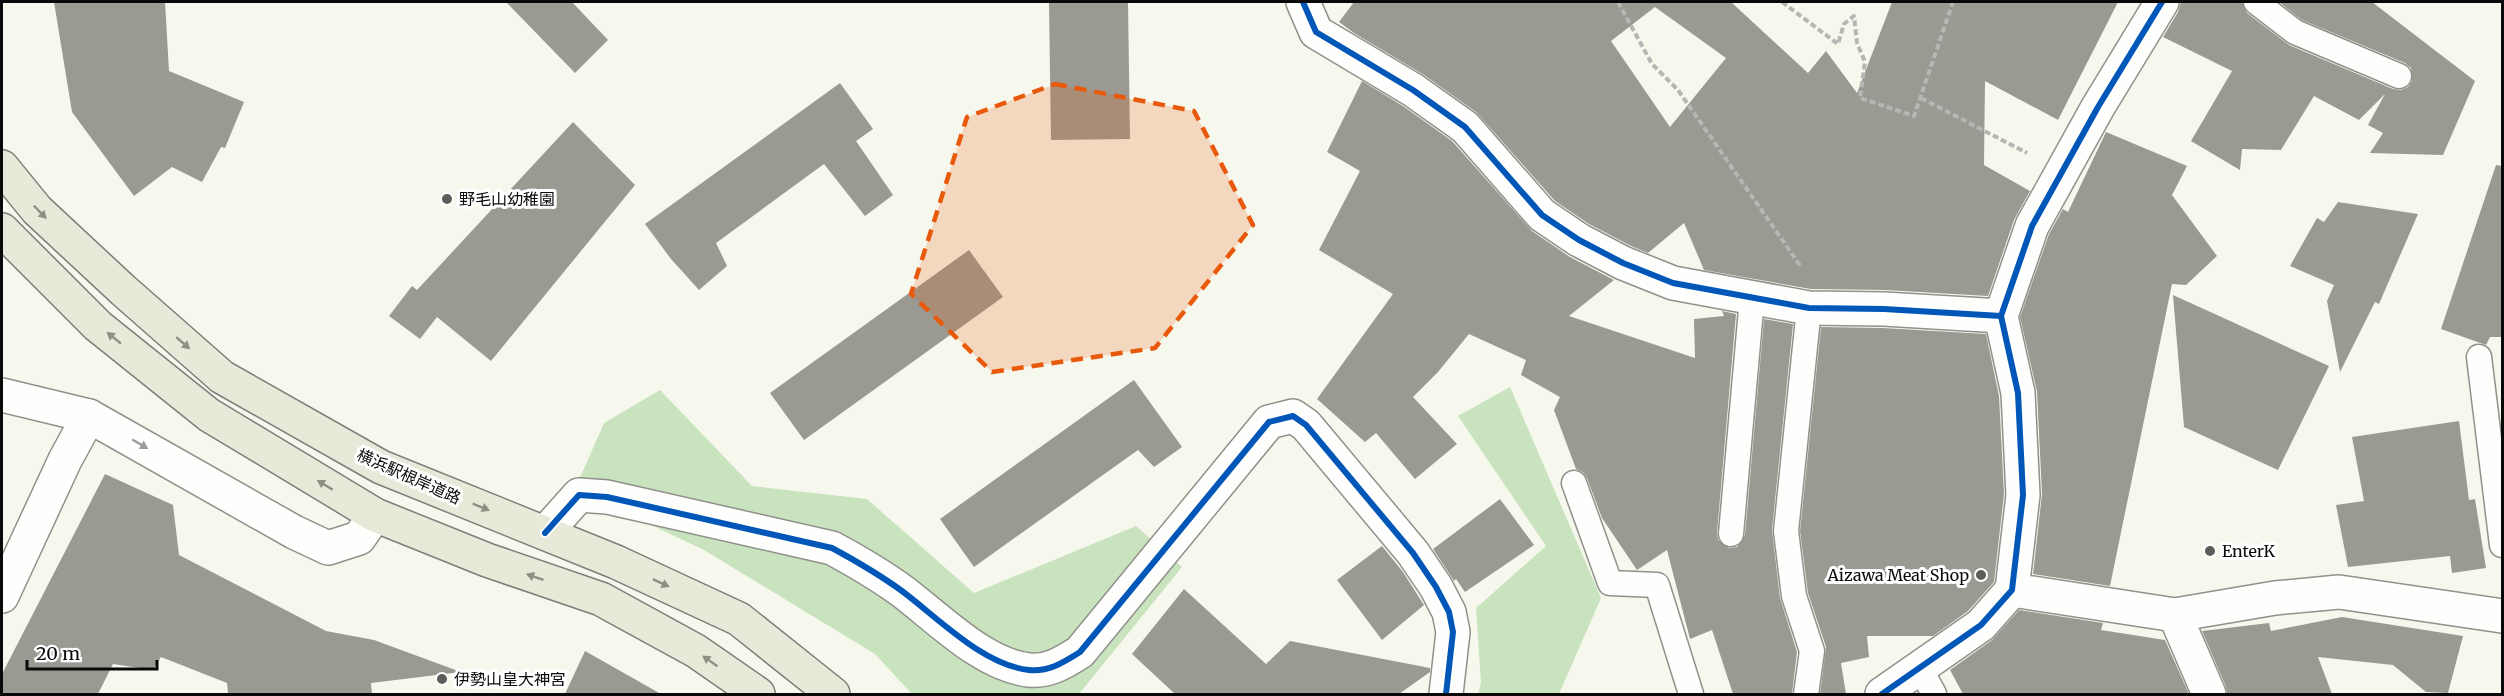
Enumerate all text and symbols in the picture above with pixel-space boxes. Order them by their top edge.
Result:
place label: 野毛山幼稚園 [459,189,555,209]
marker: 野毛山幼稚園 [440,192,454,206]
one-way arrow [32,204,46,218]
one-way arrow [106,332,121,345]
one-way arrow [175,337,191,350]
one-way arrow [132,439,148,450]
street label: 横浜駅根岸道路 [354,444,464,508]
one-way arrow [317,479,333,490]
one-way arrow [473,502,491,512]
place label: EnterK [2222,541,2275,561]
marker: EnterK [2203,544,2217,558]
place label: Aizawa Meat Shop [1826,565,1969,585]
marker: Aizawa Meat Shop [1974,568,1988,582]
one-way arrow [526,571,544,581]
one-way arrow [652,578,669,587]
scale bar [27,633,158,671]
text: 20 m [36,642,80,665]
one-way arrow [703,655,719,667]
place label: 伊勢山皇大神宮 [454,669,566,689]
marker: 伊勢山皇大神宮 [435,672,449,686]

